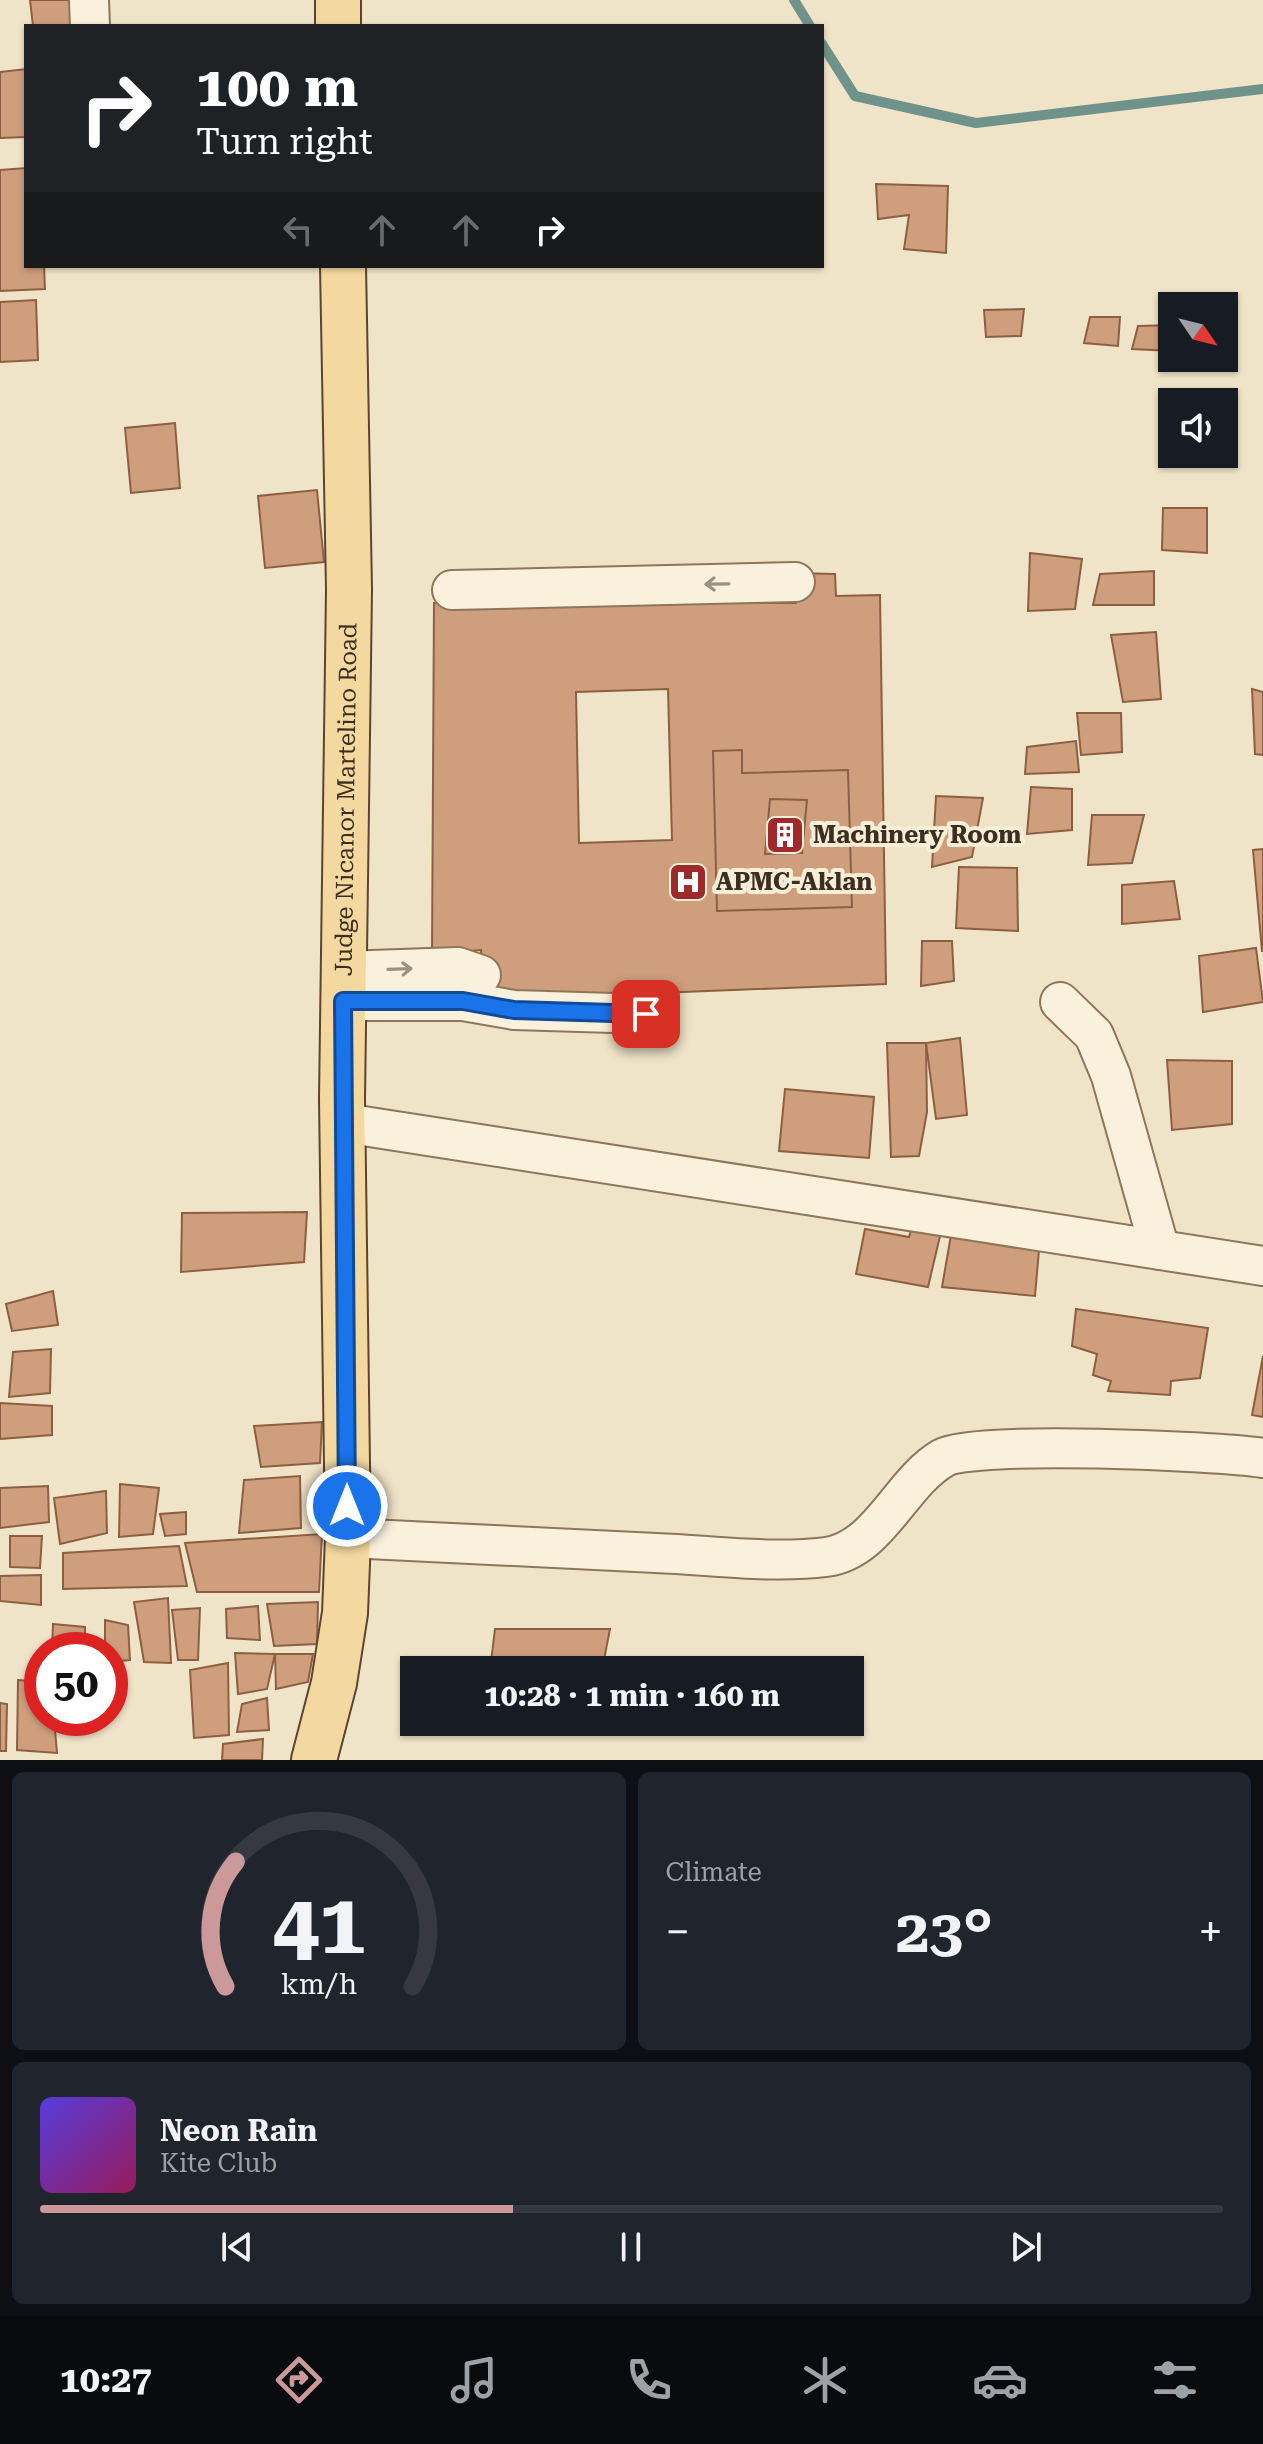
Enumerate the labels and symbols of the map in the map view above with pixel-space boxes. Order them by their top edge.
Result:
north arrow [1158,292,1238,372]
one-way arrow [704,576,731,592]
street label: Judge Nicanor Martelino Road [330,623,363,976]
building icon: Machinery Room [764,814,806,856]
place label: Machinery Room [813,821,1021,849]
hospital icon: APMC-Aklan [667,861,709,903]
place label: APMC-Aklan [716,868,872,896]
one-way arrow [386,962,413,977]
pin [612,980,680,1048]
position arrow [305,1464,389,1548]
speed limit sign: 50 [24,1632,128,1736]

